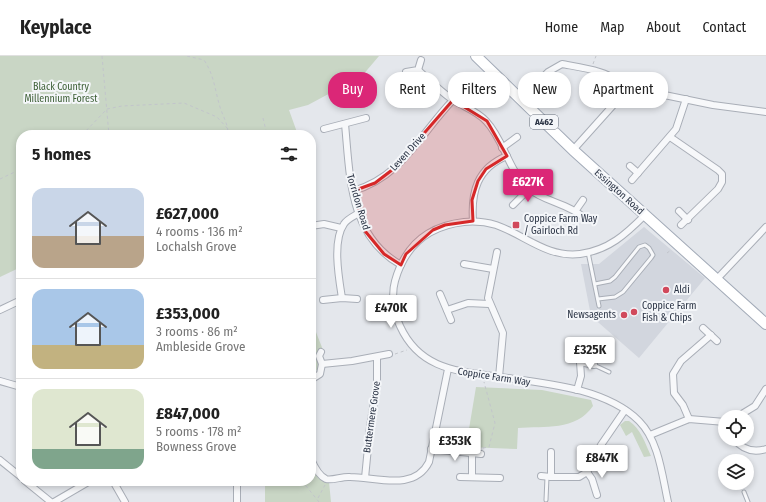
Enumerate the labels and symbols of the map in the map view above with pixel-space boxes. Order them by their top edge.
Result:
park label: Black Country Millennium Forest [24,81,98,105]
road number: A462 [530,115,558,129]
street label: Leven Drive [388,130,428,174]
street label: Essington Road [592,167,646,217]
pin: £627K [500,169,556,203]
street label: Torridon Road [344,173,372,231]
place label: Coppice Farm Way / Gairloch Rd [524,213,598,237]
marker: Coppice Farm Way / Gairloch Rd [511,220,521,230]
place label: Aldi [674,284,690,296]
marker: Aldi [661,285,671,295]
pin: £470K [363,295,419,329]
place label: Coppice Farm Fish & Chips [642,300,697,324]
marker: Coppice Farm Fish & Chips [629,307,639,317]
place label: Newsagents [567,309,616,321]
marker: Newsagents [619,310,629,320]
pin: £325K [562,337,618,371]
street label: Coppice Farm Way [457,365,532,389]
street label: Buttermere Grove [361,380,383,454]
pin: £353K [427,428,483,462]
pin: £847K [574,445,630,479]

